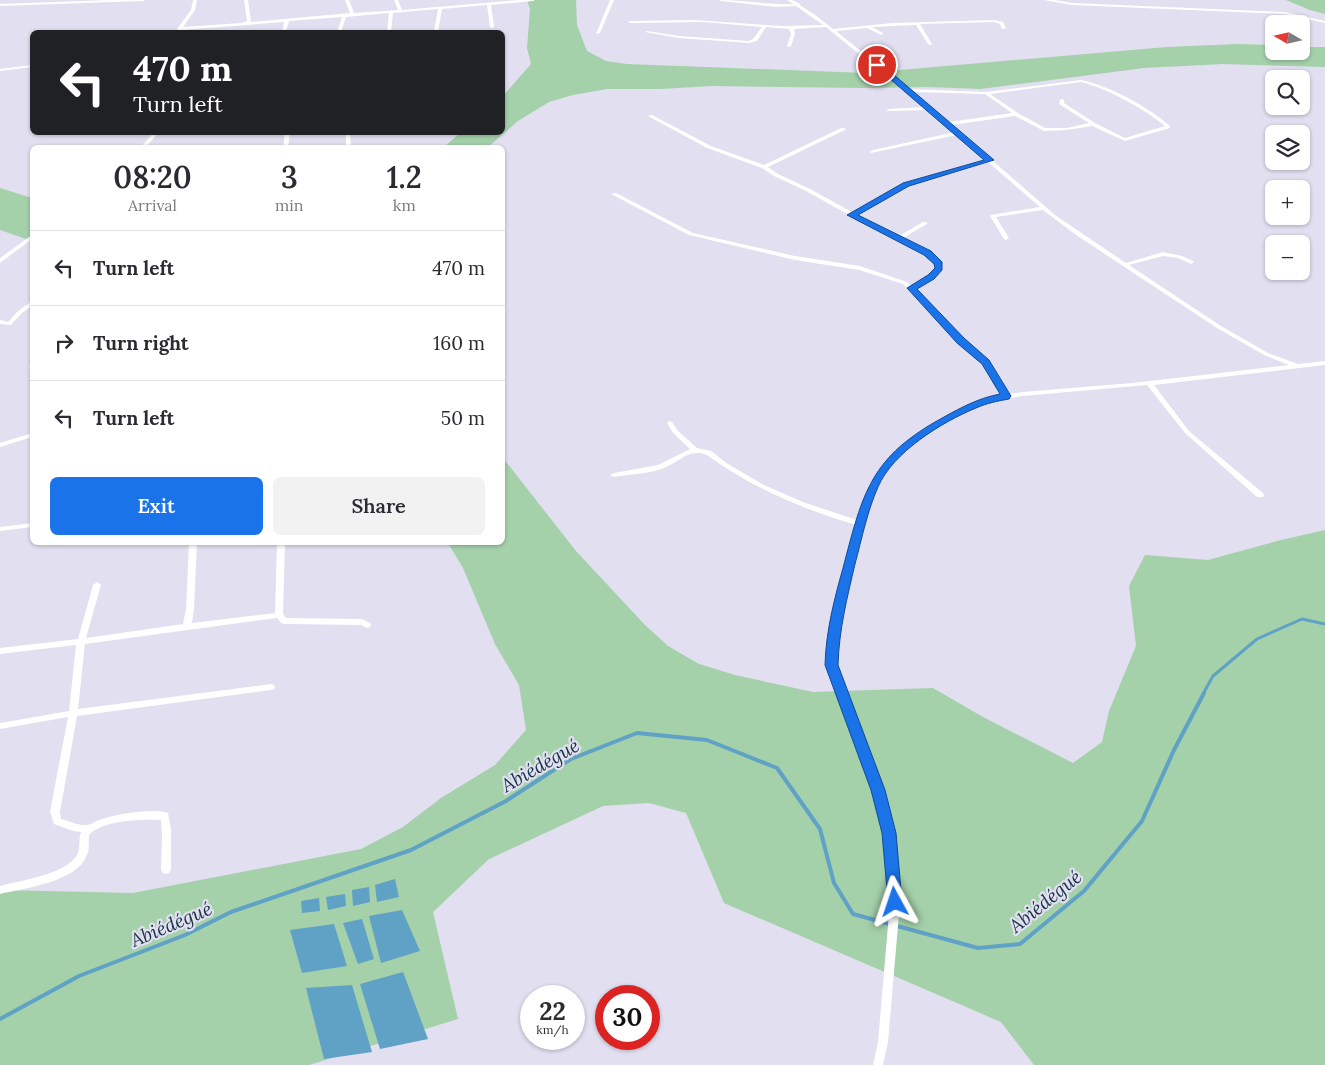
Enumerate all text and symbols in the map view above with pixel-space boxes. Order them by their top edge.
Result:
north arrow [1265,15,1310,60]
map controls [1265,15,1310,280]
pin [856,44,898,86]
text: 470 m [133,46,232,91]
icon: left [50,50,115,115]
icon: arrive [863,51,891,79]
button: search [1265,70,1310,115]
text: Turn left [133,90,223,118]
button: layers [1265,125,1310,170]
text: 08:20 [113,158,192,196]
text: 3 [281,158,298,196]
text: 1.2 [387,158,422,196]
button: + [1265,180,1310,225]
text: Arrival [128,195,177,215]
text: min [275,195,304,215]
text: km [393,195,416,215]
button: − [1265,235,1310,280]
icon: left [50,254,78,282]
text: Turn left [93,256,174,280]
text: 470 m [432,256,485,280]
icon: right [50,329,78,357]
text: Turn right [93,331,189,355]
text: 160 m [433,331,485,355]
icon: left [50,404,78,432]
text: Turn left [93,406,174,430]
text: 50 m [441,406,485,430]
button: Exit [50,477,263,535]
button: Share [273,477,485,535]
water label: Abiédégué [496,733,583,798]
water label: Abiédégué [1003,864,1086,938]
position arrow [868,875,920,927]
water label: Abiédégué [126,896,216,952]
speed limit sign: 30 [595,985,660,1050]
text: 22 [539,995,566,1027]
text: km/h [536,1022,569,1037]

